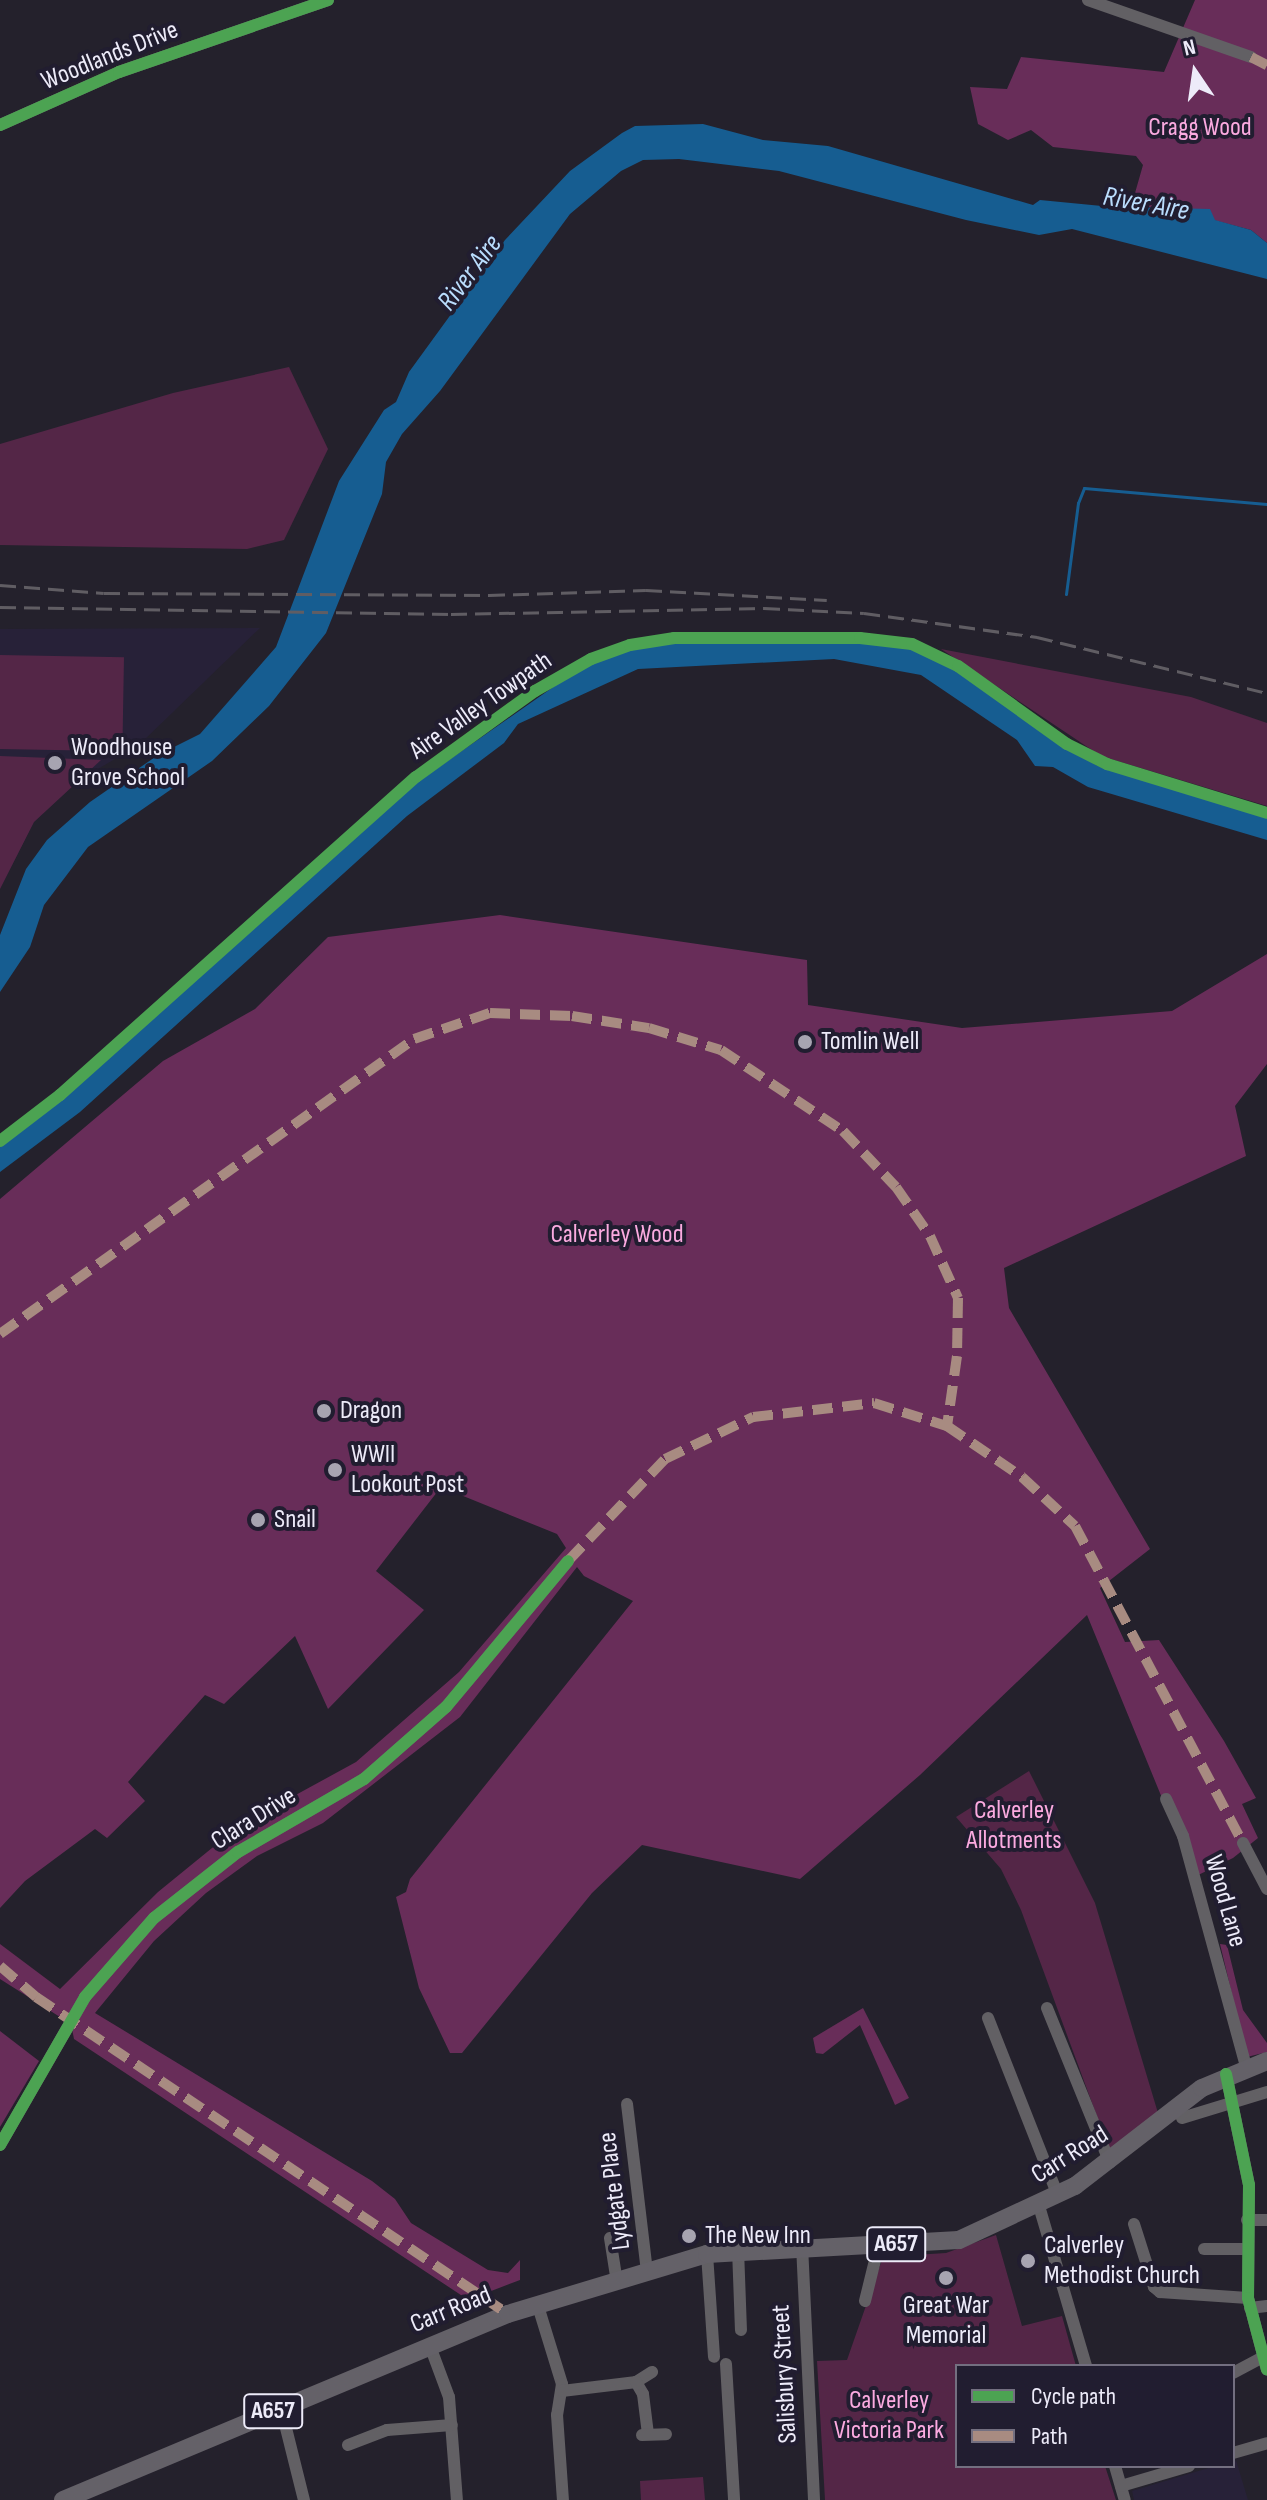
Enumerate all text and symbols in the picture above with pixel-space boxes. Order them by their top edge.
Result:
street label: Woodlands Drive [37,14,183,98]
north arrow [1155,32,1235,112]
text: N [1181,34,1198,63]
park label: Cragg Wood [1148,112,1252,144]
water label: River Aire [1101,180,1191,228]
water label: River Aire [431,228,509,318]
street label: Aire Valley Towpath [404,645,558,767]
place label: Woodhouse Grove School [71,732,185,794]
marker: Woodhouse Grove School [46,754,64,772]
place label: Tomlin Well [821,1026,919,1058]
marker: Tomlin Well [796,1033,814,1051]
park label: Calverley Wood [551,1219,683,1251]
place label: Dragon [340,1395,402,1427]
marker: Dragon [315,1402,333,1420]
place label: WWII Lookout Post [351,1439,464,1500]
marker: WWII Lookout Post [326,1461,344,1479]
place label: Snail [274,1504,316,1536]
marker: Snail [249,1511,267,1529]
street label: Clara Drive [206,1781,302,1857]
park label: Calverley Allotments [966,1795,1062,1856]
street label: Wood Lane [1197,1851,1253,1951]
street label: Carr Road [1026,2119,1114,2191]
street label: Lydgate Place [592,2130,638,2252]
place label: The New Inn [705,2220,811,2252]
road number: A657 [866,2224,926,2264]
marker: The New Inn [680,2227,698,2245]
place label: Calverley Methodist Church [1044,2230,1200,2292]
marker: Calverley Methodist Church [1019,2252,1037,2270]
marker: Great War Memorial [937,2269,955,2287]
street label: Carr Road [406,2280,496,2340]
place label: Great War Memorial [903,2290,989,2352]
street label: Salisbury Street [766,2304,804,2444]
legend [955,2364,1235,2468]
text: Cycle path [1031,2382,1116,2411]
park label: Calverley Victoria Park [834,2385,944,2446]
road number: A657 [243,2391,303,2431]
text: Path [1031,2422,1068,2451]

